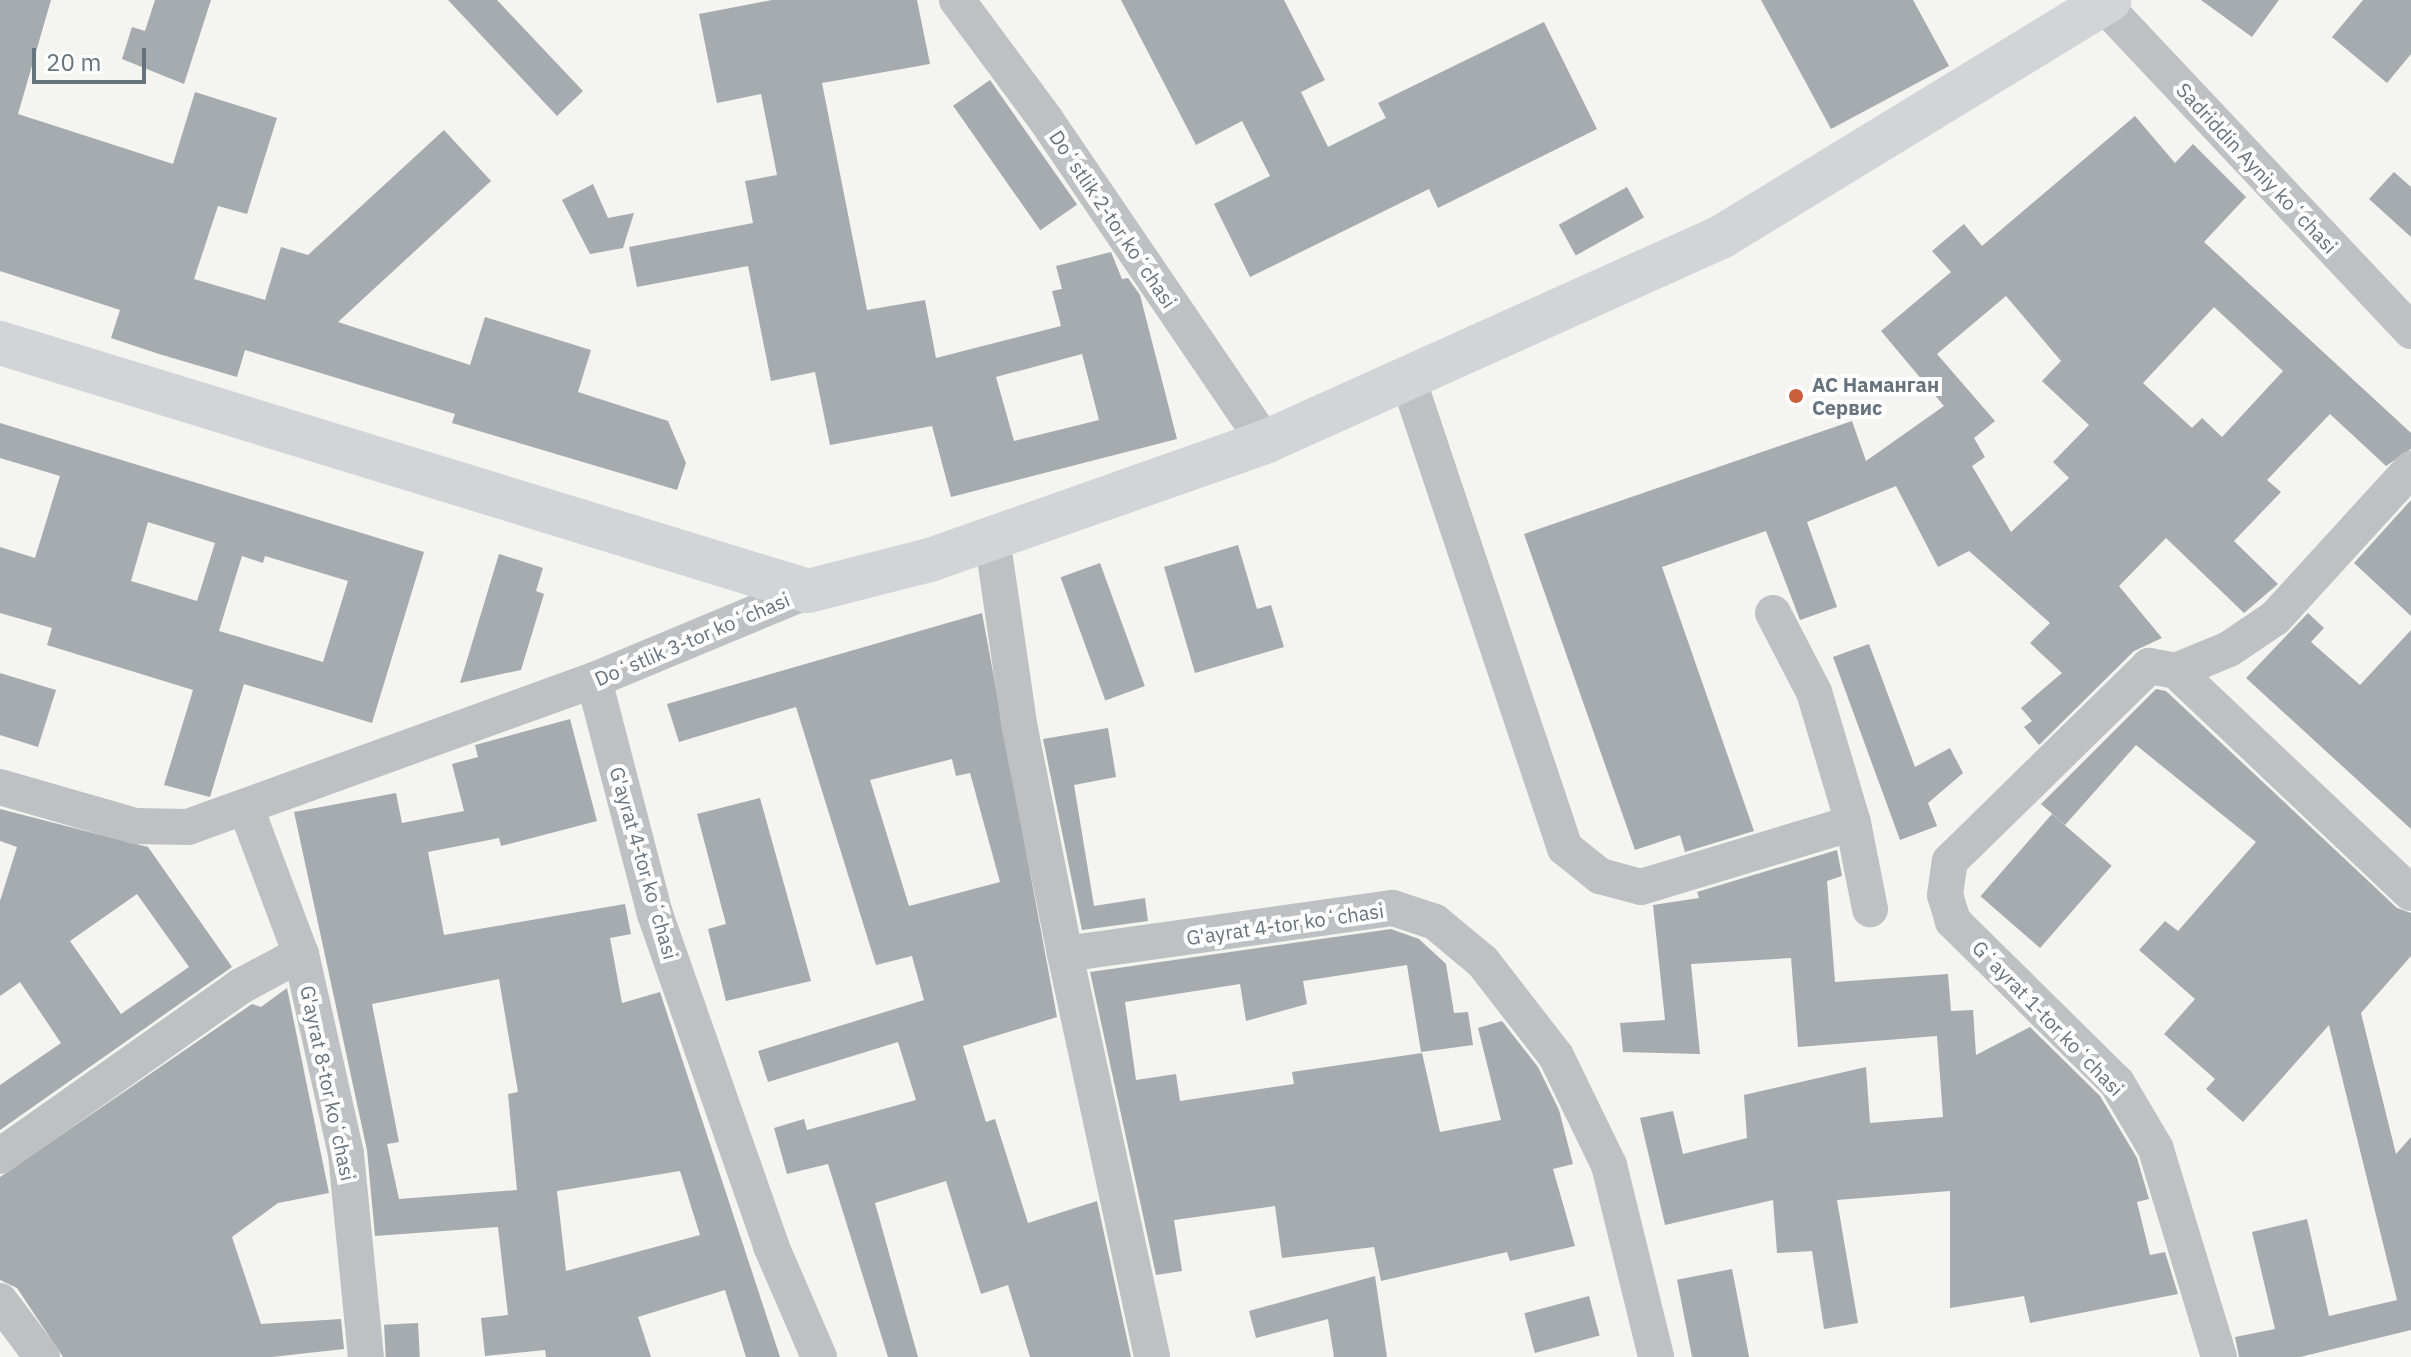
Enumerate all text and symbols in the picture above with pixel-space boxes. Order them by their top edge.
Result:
scale bar [36,32,150,82]
text: 20 m [46,46,101,78]
street label: Sadriddin Ayniy koʻchasi [2172,78,2342,258]
street label: Doʻstlik 2-tor koʻchasi [1045,126,1181,312]
place label: АС Наманган Сервис [1812,372,1939,419]
marker: АС Наманган Сервис [1787,387,1805,405]
street label: Doʻstlik 3-tor koʻchasi [591,587,793,691]
street label: G'ayrat 4-tor koʻchasi [605,764,683,962]
street label: G'ayrat 4-tor koʻchasi [1185,898,1385,950]
street label: Gʻayrat 1-tor koʻchasi [1968,935,2128,1101]
street label: G'ayrat 8-tor koʻchasi [296,983,360,1183]

